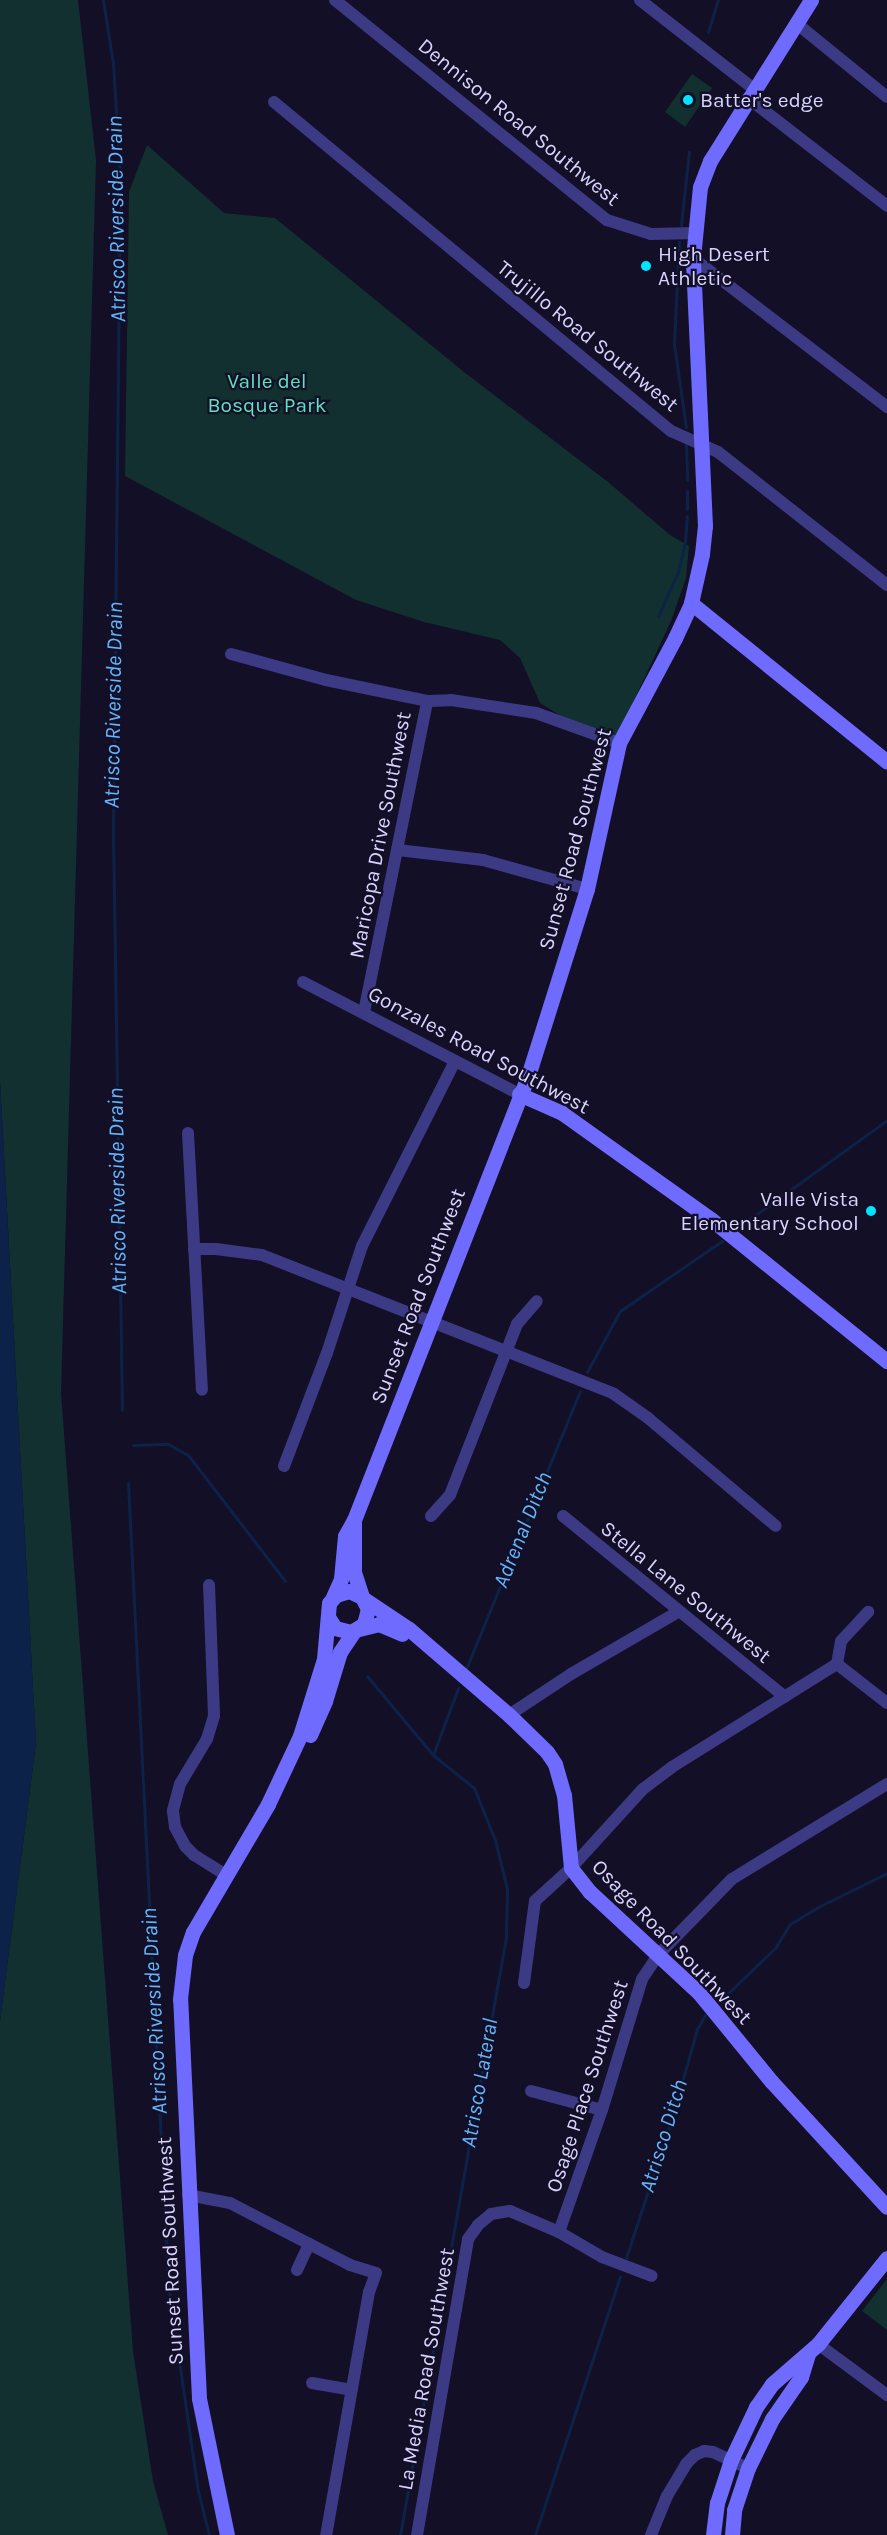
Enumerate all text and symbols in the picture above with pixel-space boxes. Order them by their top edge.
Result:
street label: Dennison Road Southwest [413,33,625,211]
place label: Batter's edge [700,87,824,113]
marker: Batter's edge [681,93,695,107]
water label: Atrisco Riverside Drain [102,115,132,323]
place label: High Desert Athletic [658,241,770,291]
street label: Trujillo Road Southwest [492,255,684,417]
marker: High Desert Athletic [639,259,653,273]
park label: Valle del Bosque Park [208,368,326,418]
water label: Atrisco Riverside Drain [99,601,129,809]
street label: Maricopa Drive Southwest [344,710,416,960]
street label: Sunset Road Southwest [533,725,617,953]
street label: Gonzales Road Southwest [364,981,594,1119]
water label: Atrisco Riverside Drain [103,1087,133,1295]
street label: Sunset Road Southwest [365,1185,471,1407]
place label: Valle Vista Elementary School [681,1186,859,1236]
marker: Valle Vista Elementary School [864,1204,878,1218]
water label: Adrenal Ditch [488,1468,558,1592]
street label: Stella Lane Southwest [596,1516,776,1668]
street label: Osage Road Southwest [587,1854,757,2030]
water label: Atrisco Riverside Drain [136,1907,174,2115]
street label: Osage Place Southwest [541,1977,633,2195]
water label: Atrisco Lateral [456,2016,504,2150]
water label: Atrisco Ditch [634,2076,694,2196]
street label: Sunset Road Southwest [151,2136,189,2366]
street label: La Media Road Southwest [392,2246,460,2492]

